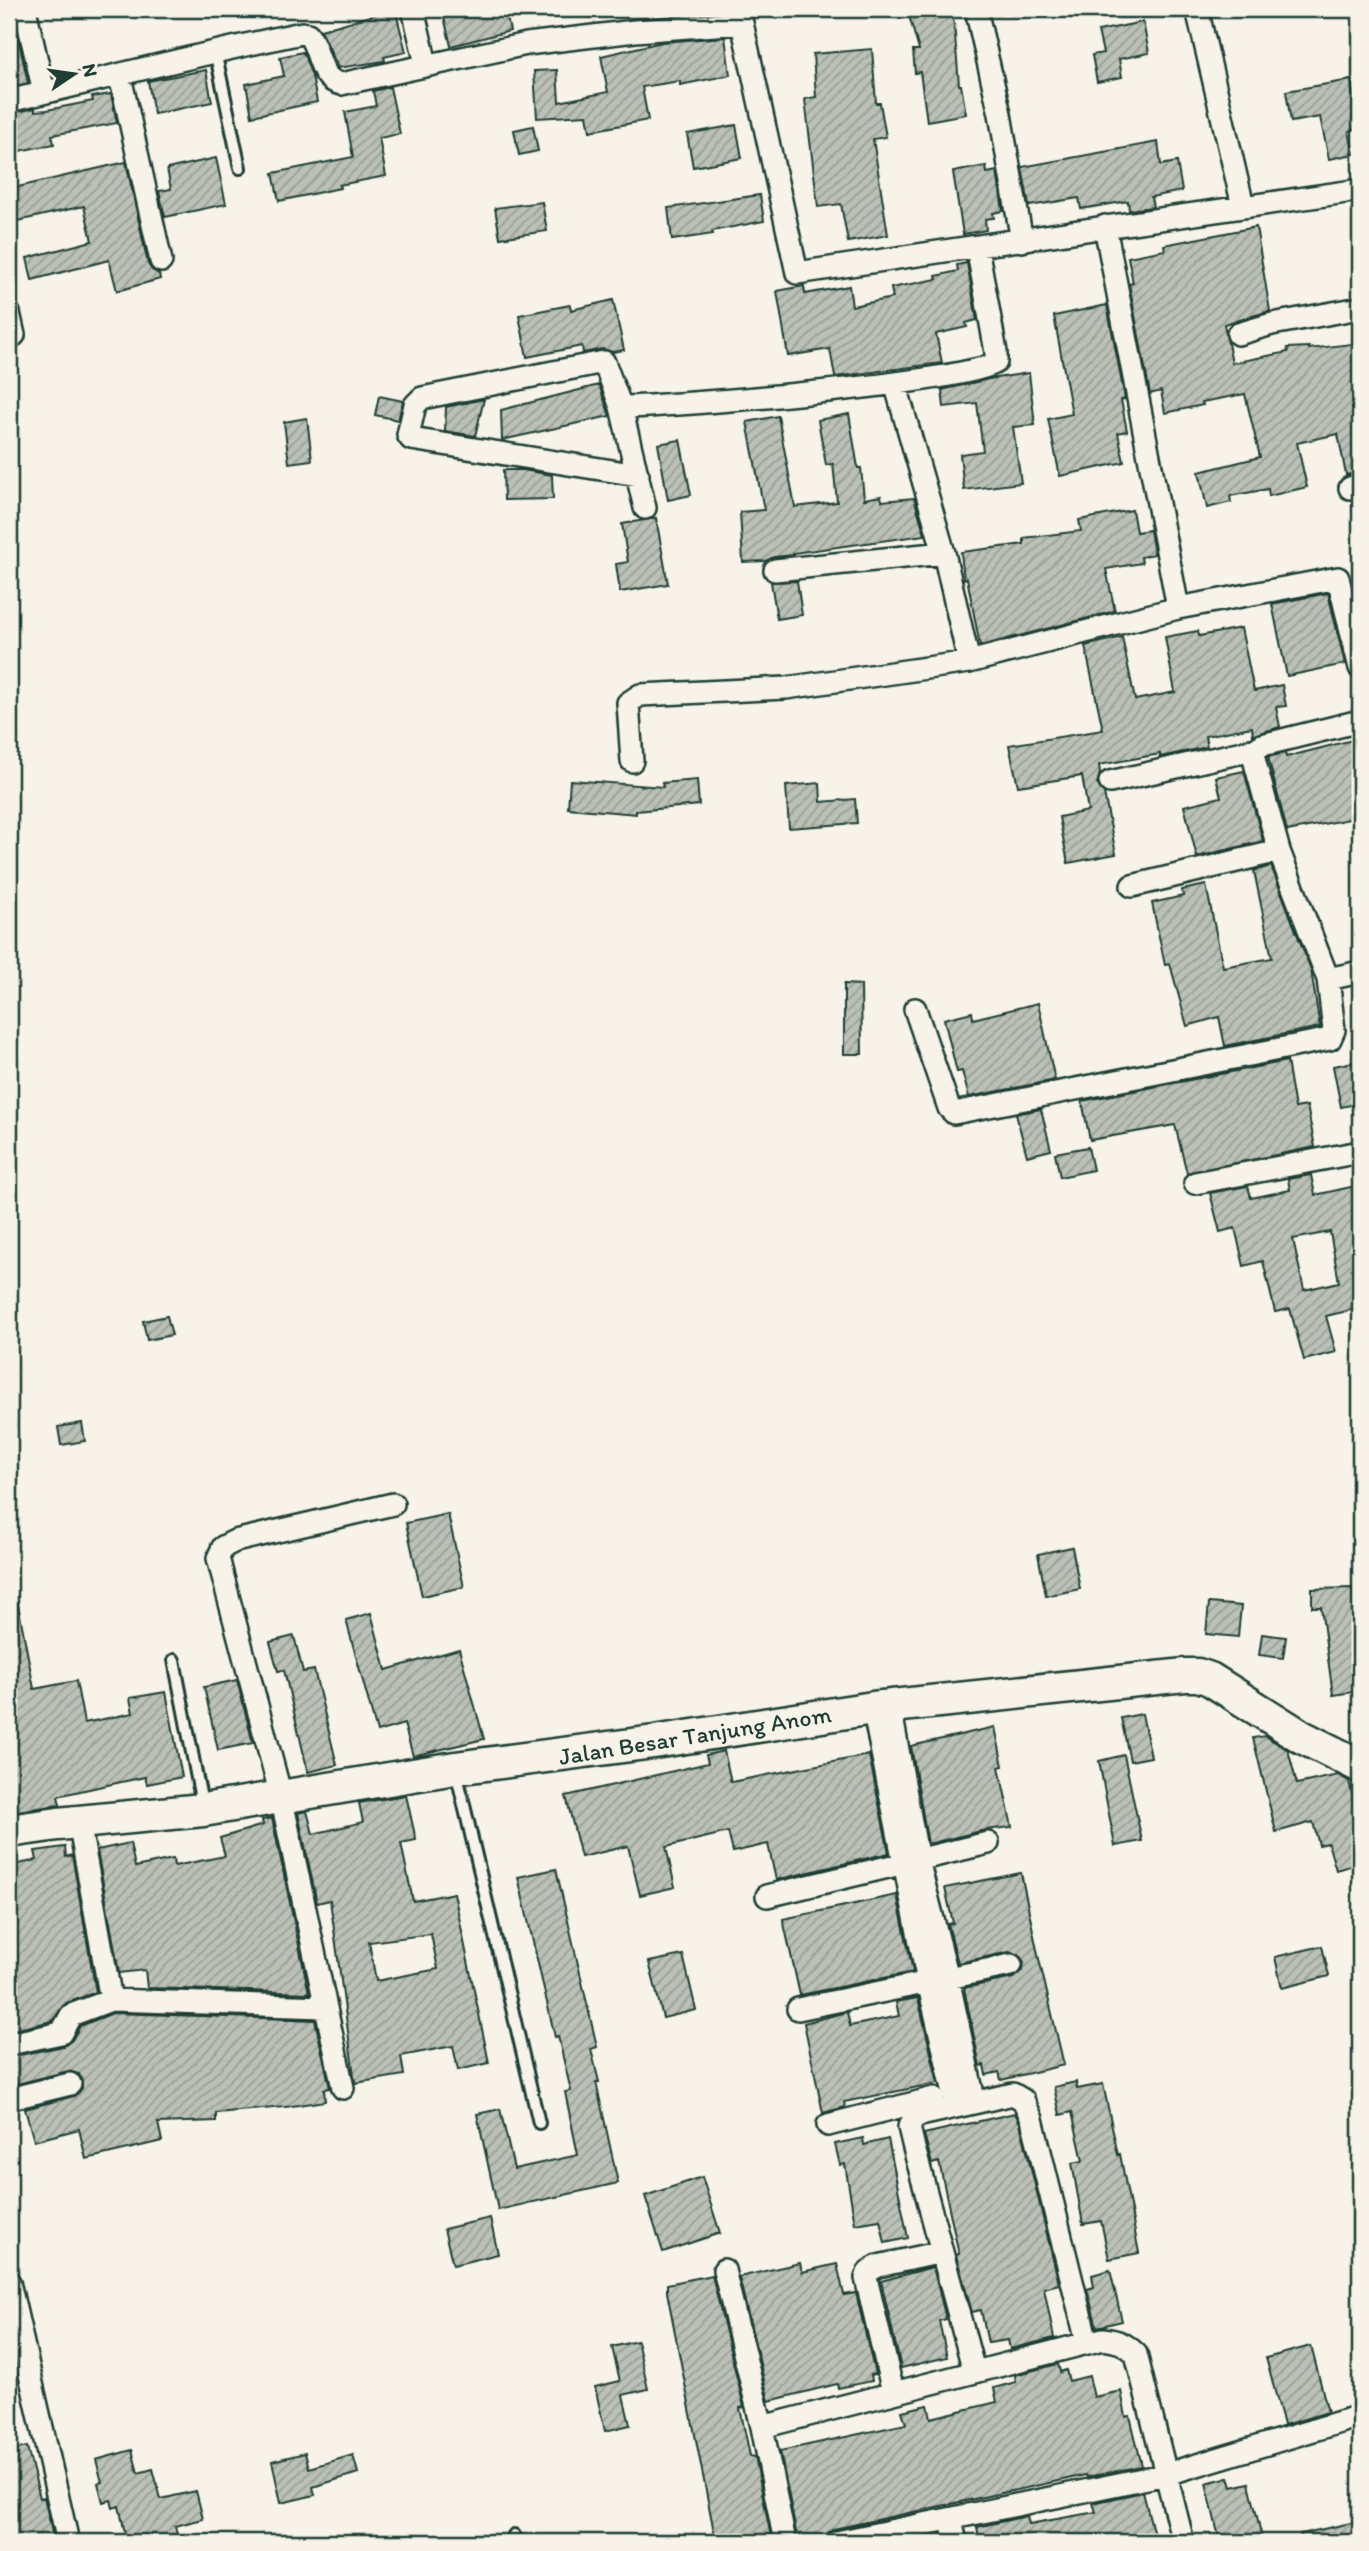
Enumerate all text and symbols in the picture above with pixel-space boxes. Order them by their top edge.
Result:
north arrow [38,38,108,108]
text: N [77,61,103,79]
street label: Jalan Besar Tanjung Anom [557,1699,833,1771]

